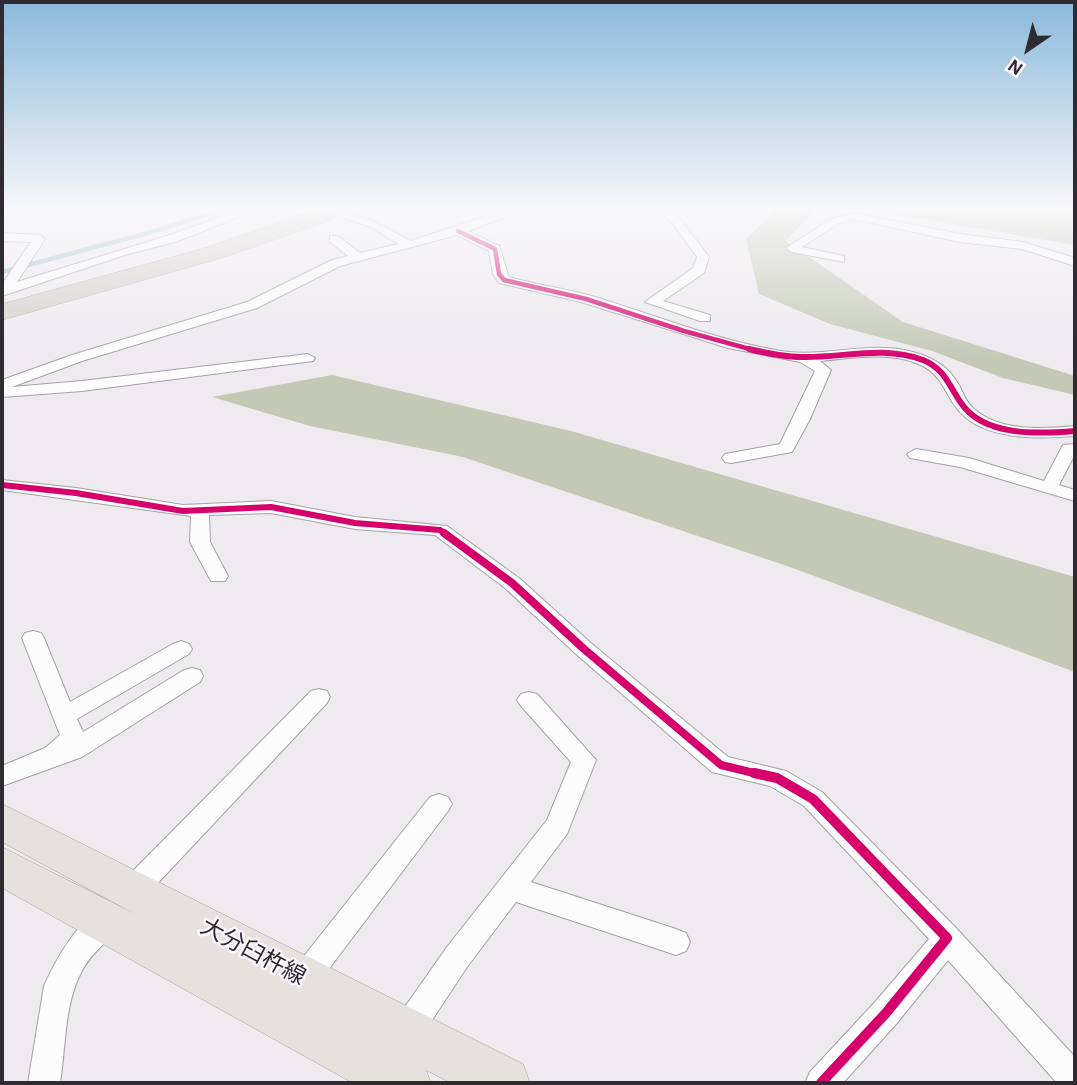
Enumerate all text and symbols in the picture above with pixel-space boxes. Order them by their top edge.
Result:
north arrow [993,14,1063,84]
text: N [1005,55,1027,78]
street label: 大分臼杵線 [196,913,310,991]

